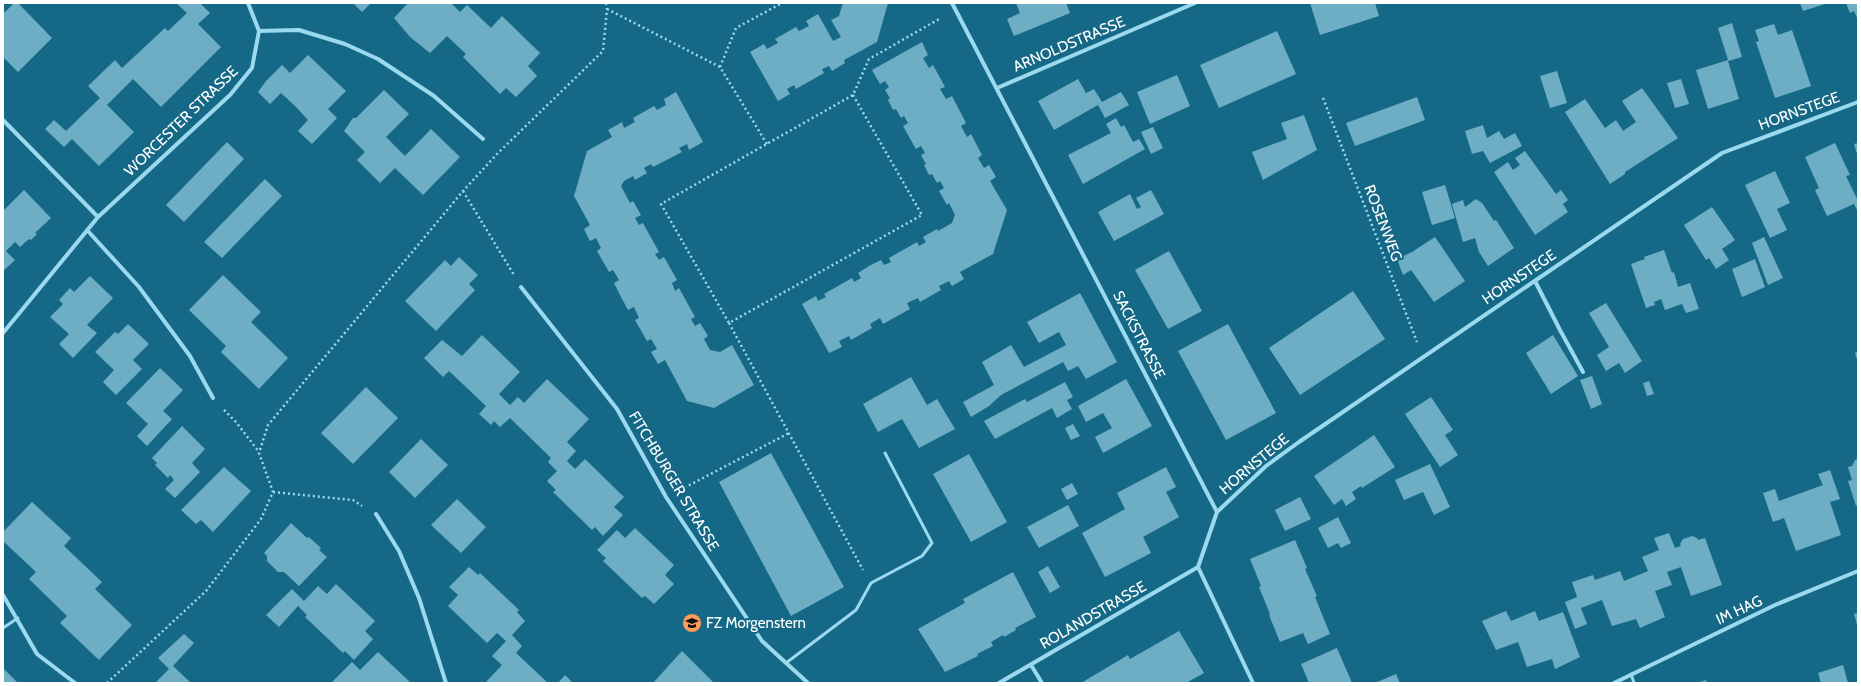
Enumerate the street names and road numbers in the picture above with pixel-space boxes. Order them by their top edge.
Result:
street label: ARNOLDSTRASSE [1010,12,1128,76]
street label: WORCESTER STRASSE [121,62,241,180]
street label: HORNSTEGE [1756,88,1842,134]
street label: ROSENWEG [1360,182,1406,264]
street label: HORNSTEGE [1479,246,1559,308]
street label: SACKSTRASSE [1109,288,1169,382]
street label: FITCHBURGER STRASSE [625,408,723,554]
street label: HORNSTEGE [1216,430,1292,498]
street label: ROLANDSTRASSE [1037,577,1149,653]
street label: IM HAG [1713,591,1765,629]

